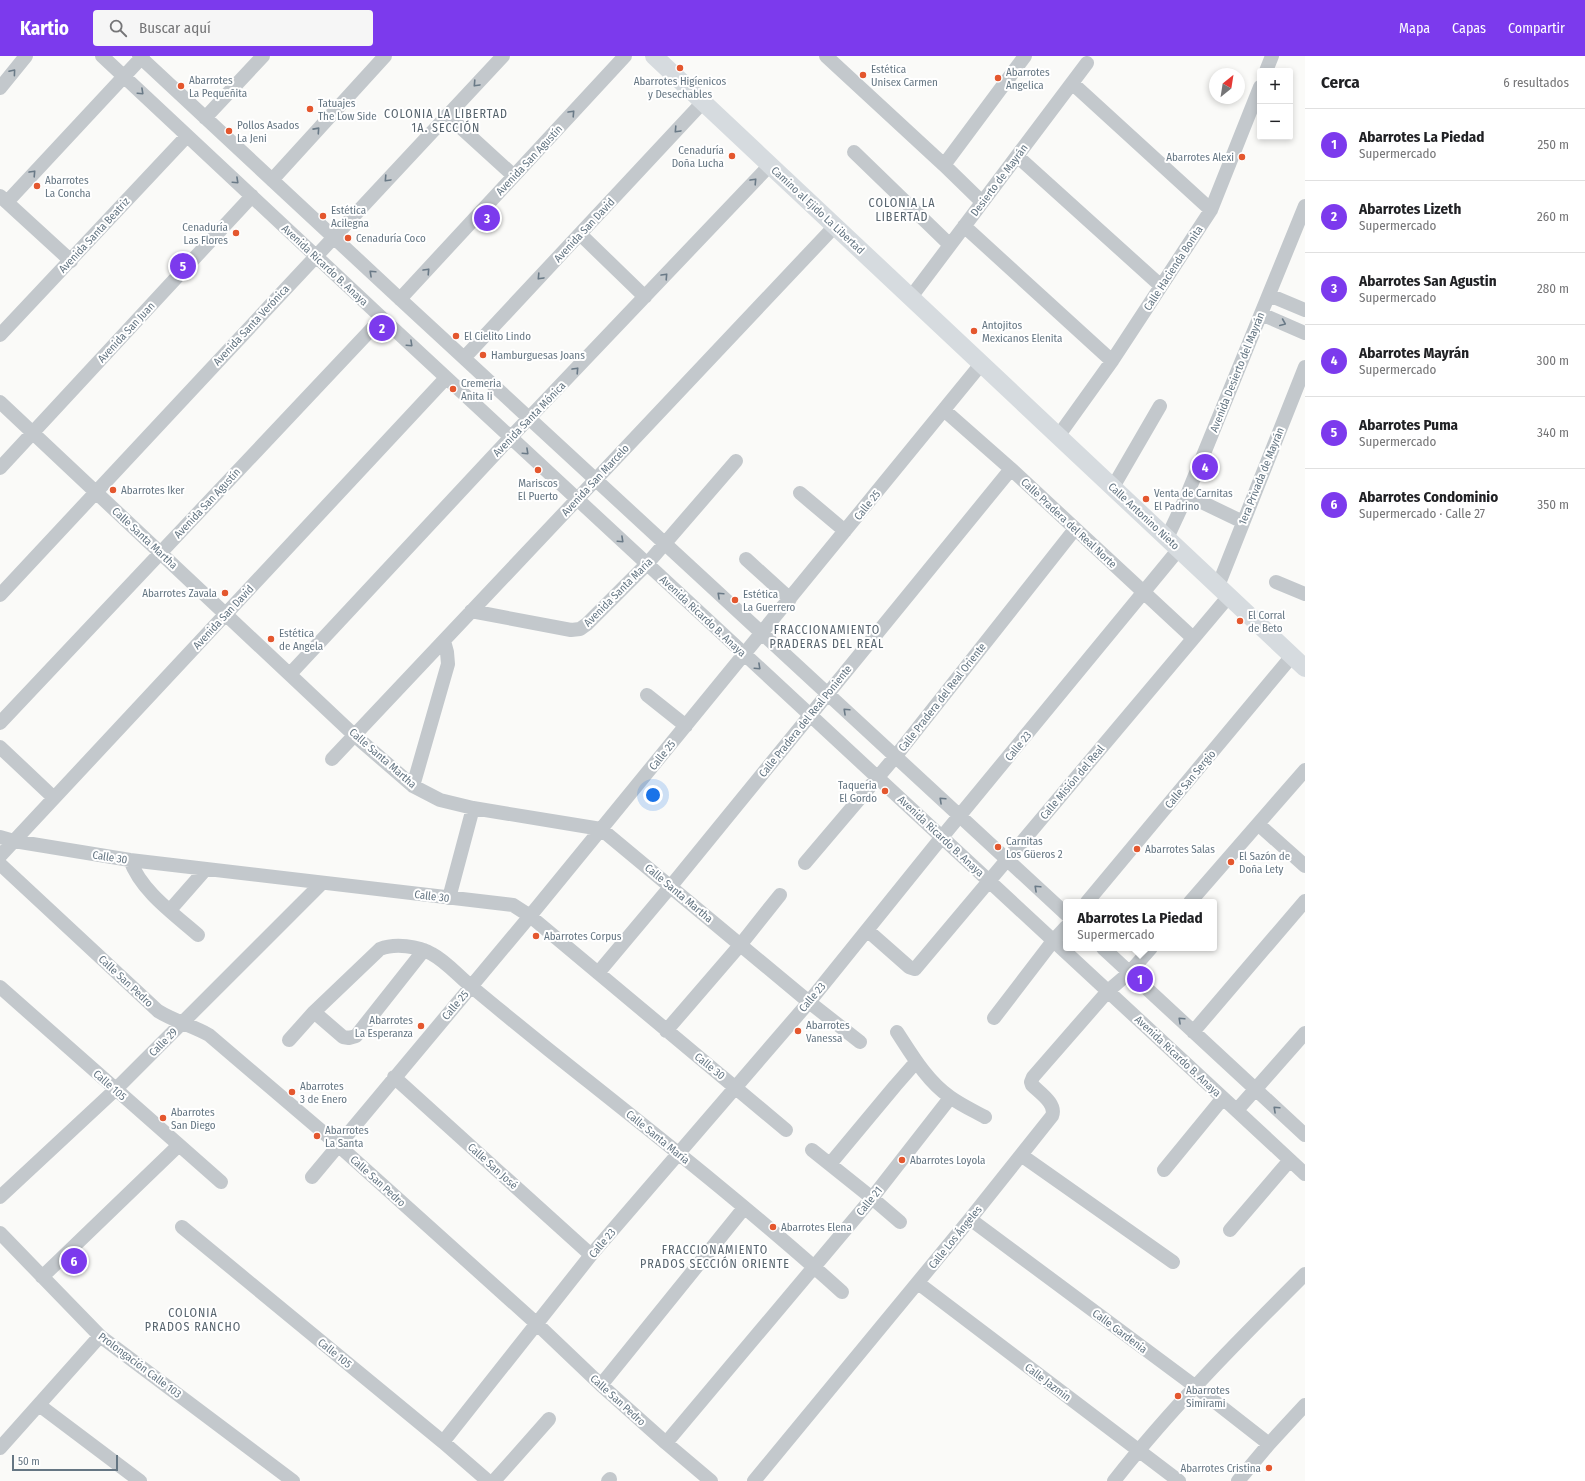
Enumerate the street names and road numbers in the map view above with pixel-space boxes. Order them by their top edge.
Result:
street label: Avenida San Agustín [494,123,565,198]
street label: Desierto de Mayrán [968,142,1031,219]
street label: Camino al Ejido La Libertad [768,164,867,257]
street label: Avenida Santa Beatriz [56,195,133,276]
street label: Avenida San David [551,196,617,265]
street label: Avenida Ricardo B. Anaya [279,222,370,309]
street label: Calle Hacienda Bonita [1141,223,1206,313]
street label: Avenida Santa Verónica [211,282,292,368]
street label: Avenida San Juan [95,299,158,365]
street label: Avenida Desierto del Mayrán [1207,310,1268,434]
street label: Avenida Santa Mónica [490,379,568,459]
street label: 1era Privada de Mayrán [1236,426,1287,527]
street label: Avenida San Marcelo [559,442,632,519]
street label: Avenida San Agustín [172,466,243,541]
street label: Calle Pradera del Real Norte [1018,476,1119,571]
street label: Calle Antonino Nieto [1106,480,1182,553]
street label: Calle 25 [852,488,883,523]
street label: Calle Santa Martha [109,505,180,572]
street label: Avenida Santa María [581,555,655,629]
street label: Avenida Ricardo B. Anaya [657,573,748,660]
street label: Avenida San David [190,583,256,652]
street label: Calle Pradera del Real Oriente [896,640,989,754]
street label: Calle Pradera del Real Poniente [756,663,855,780]
street label: Calle Santa Martha [347,726,419,791]
street label: Calle 23 [1003,729,1034,764]
street label: Calle 25 [647,738,678,773]
street label: Calle Misión del Real [1038,742,1107,822]
street label: Calle San Sergio [1162,747,1219,811]
street label: Avenida Ricardo B. Anaya [895,793,986,880]
street label: Calle 30 [92,848,129,867]
street label: Calle Santa Martha [642,861,715,926]
street label: Calle 30 [414,888,450,905]
street label: Calle San Pedro [96,953,156,1010]
street label: Calle 23 [796,980,828,1015]
street label: Calle 25 [439,988,471,1023]
street label: Avenida Ricardo B. Anaya [1132,1013,1223,1100]
street label: Calle 29 [147,1026,180,1059]
street label: Calle 30 [692,1050,728,1083]
street label: Calle 105 [90,1067,129,1103]
street label: Calle Santa María [623,1108,692,1167]
street label: Calle San José [465,1141,520,1192]
street label: Calle San Pedro [347,1153,408,1210]
street label: Calle 21 [854,1184,885,1218]
street label: Calle Los Ángeles [925,1202,985,1271]
street label: Calle 23 [586,1226,618,1261]
street label: Calle Gardenia [1090,1307,1150,1356]
street label: Prolongación Calle 103 [96,1330,184,1401]
street label: Calle 105 [315,1336,354,1371]
street label: Calle Jazmín [1022,1361,1073,1404]
street label: Calle San Pedro [587,1372,648,1429]

